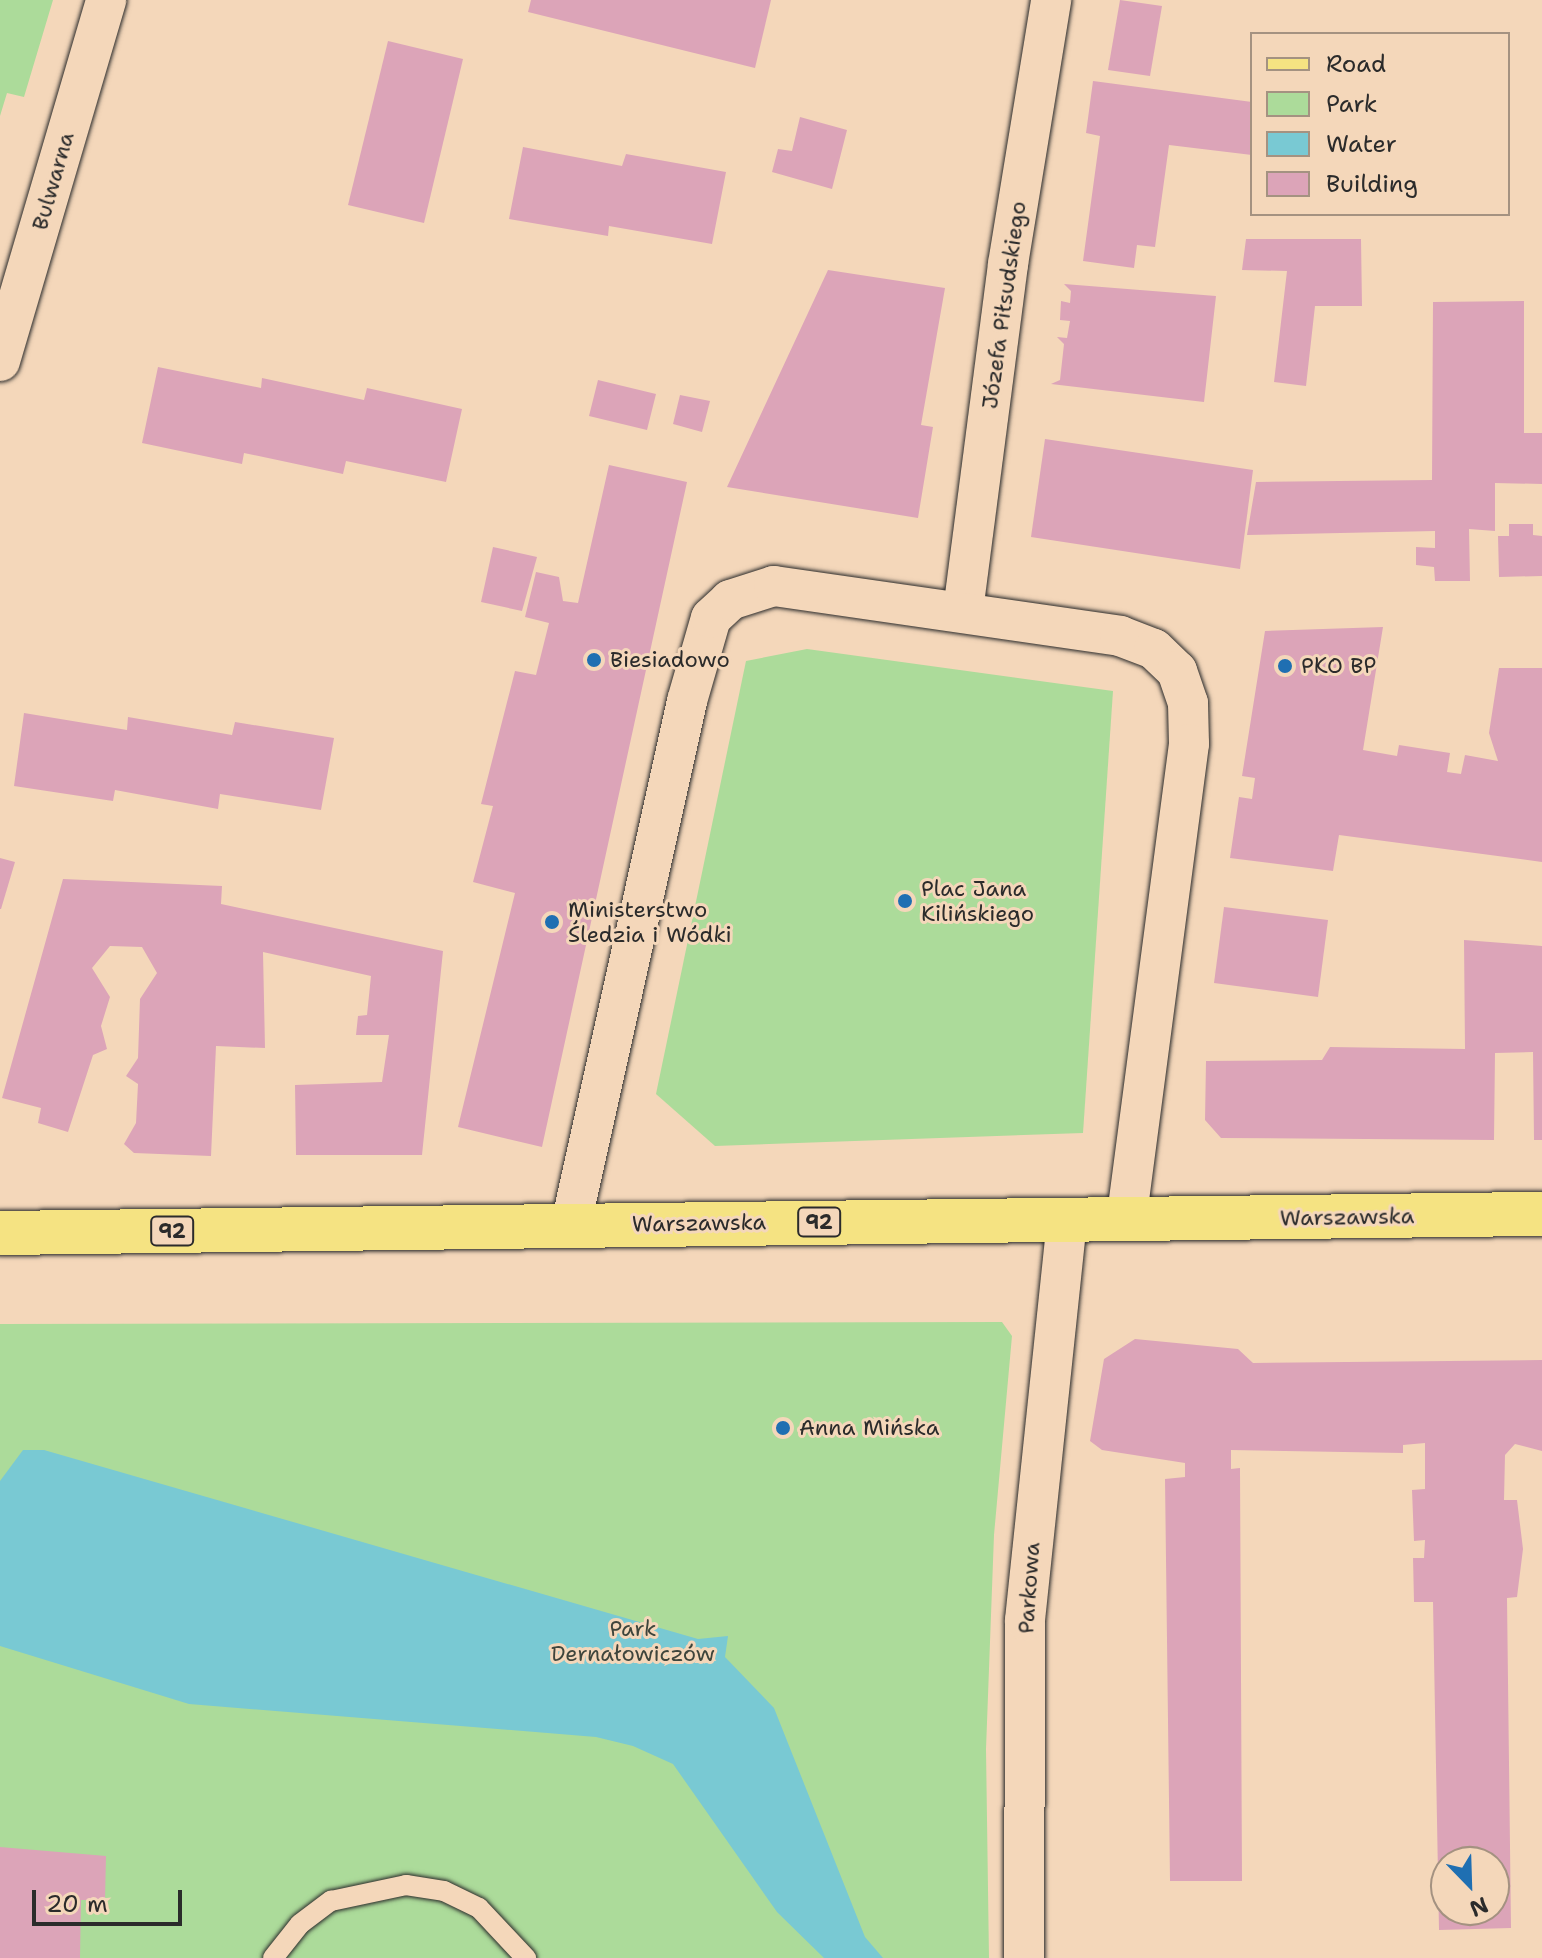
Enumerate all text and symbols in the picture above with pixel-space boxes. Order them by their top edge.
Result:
legend [1250,32,1510,216]
text: Road [1326,48,1386,80]
text: Park [1326,88,1378,120]
text: Water [1326,128,1397,160]
street label: Bulwarna [26,129,80,233]
text: Building [1326,168,1418,200]
street label: Józefa Piłsudskiego [976,199,1032,411]
place label: Biesiadowo [610,647,730,673]
marker: Biesiadowo [585,651,603,669]
place label: PKO BP [1301,653,1376,679]
marker: PKO BP [1276,657,1294,675]
place label: Plac Jana Kilińskiego [921,875,1034,926]
marker: Plac Jana Kilińskiego [896,892,914,910]
place label: Ministerstwo Śledzia i Wódki [568,896,732,948]
marker: Ministerstwo Śledzia i Wódki [543,913,561,931]
street label: Warszawska [1280,1203,1414,1231]
road number: 92 [797,1206,841,1238]
street label: Warszawska [632,1209,766,1237]
road number: 92 [150,1215,194,1247]
place label: Anna Mińska [799,1415,939,1441]
marker: Anna Mińska [774,1419,792,1437]
street label: Parkowa [1013,1541,1045,1635]
park label: Park Dernałowiczów [551,1615,715,1666]
north arrow [1430,1846,1510,1926]
scale bar [36,1874,186,1924]
text: 20 m [46,1888,108,1920]
text: N [1465,1890,1492,1923]

